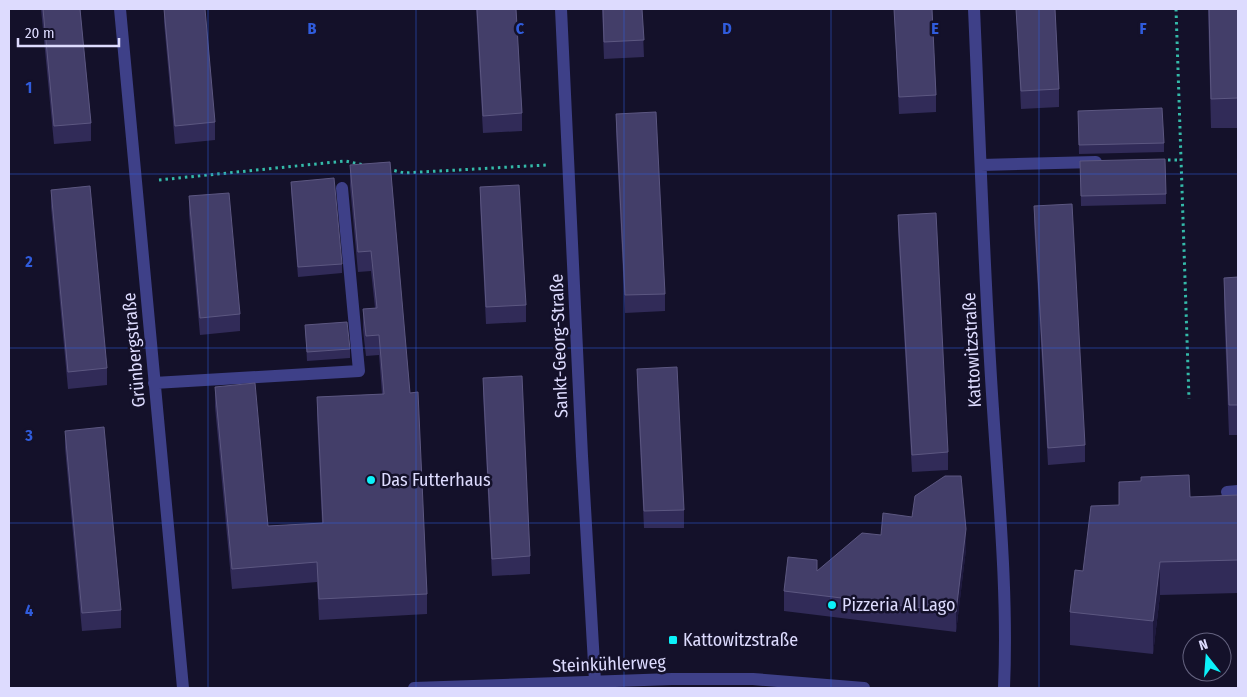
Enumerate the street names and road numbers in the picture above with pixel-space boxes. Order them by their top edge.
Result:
street label: Sankt-Georg-Straße [545,273,573,418]
street label: Grünbergstraße [118,292,150,408]
street label: Kattowitzstraße [958,292,986,408]
street label: Steinkühlerweg [552,651,667,677]

